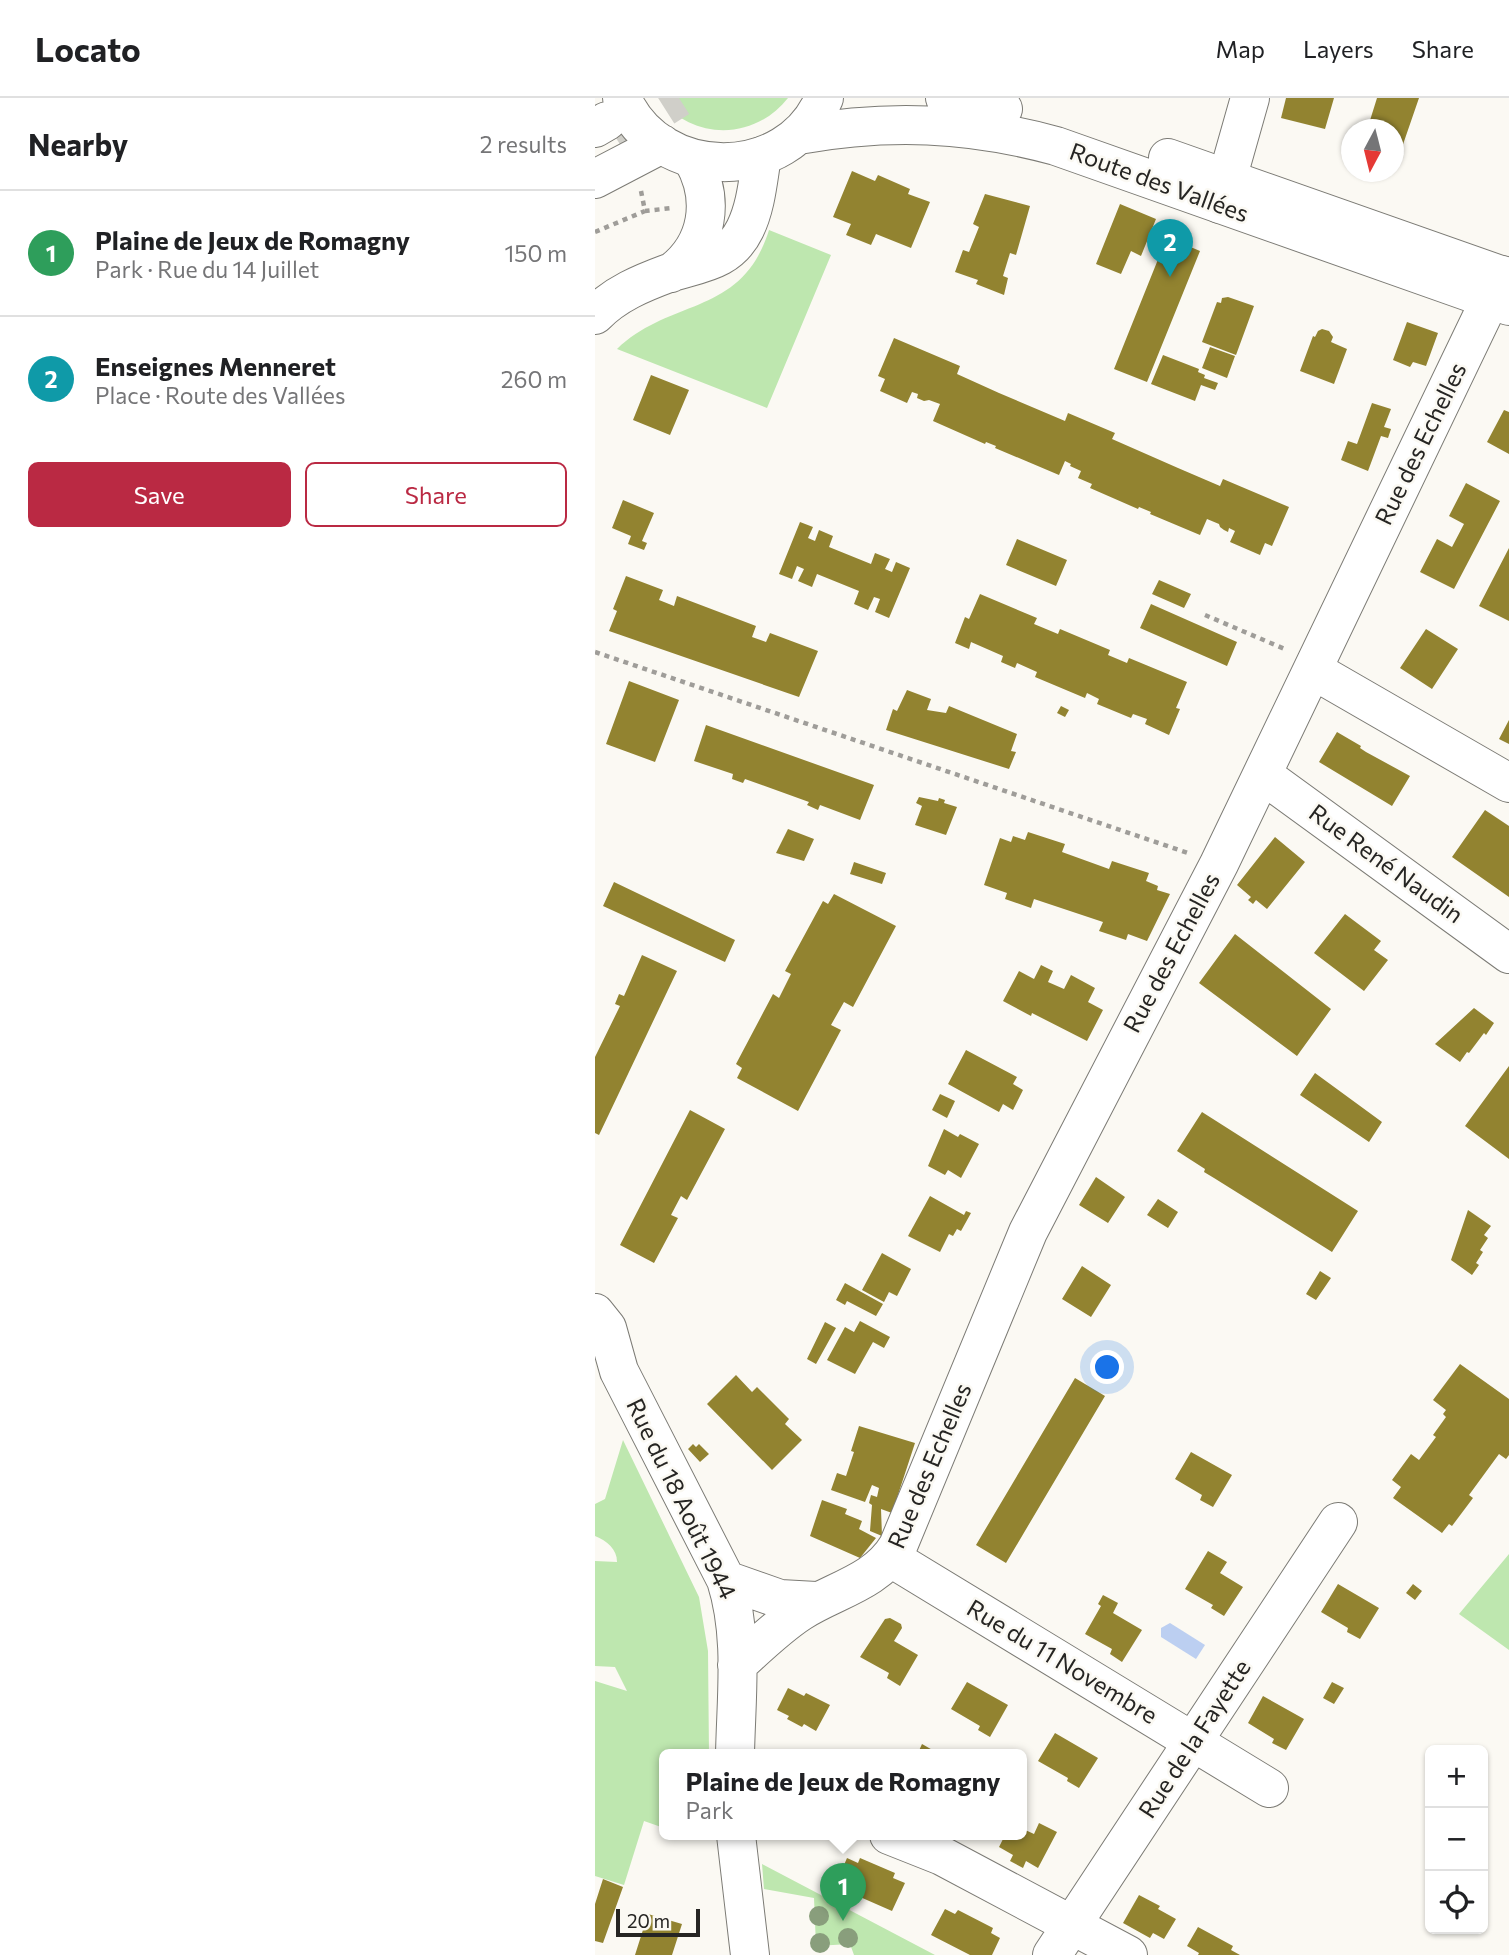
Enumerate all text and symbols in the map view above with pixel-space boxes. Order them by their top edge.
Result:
text: Locato [35,28,141,69]
text: Map [1216,34,1265,63]
text: Layers [1303,34,1374,63]
text: Share [1412,34,1474,63]
north arrow [1341,119,1404,182]
text: Nearby [28,125,128,162]
text: 2 results [480,130,567,158]
street label: Route des Vallées [1066,136,1253,227]
pin: 2 [1147,219,1193,277]
text: Plaine de Jeux de Romagny [95,224,410,255]
text: 1 [46,239,56,267]
text: 150 m [504,239,567,267]
text: Park · Rue du 14 Juillet [95,255,319,283]
text: Enseignes Menneret [95,350,336,381]
street label: Rue des Echelles [1368,357,1471,529]
text: 2 [44,365,58,393]
text: 260 m [501,365,567,393]
text: Place · Route des Vallées [95,381,345,409]
button: Save [28,462,291,527]
button: Share [305,462,567,527]
street label: Rue René Naudin [1304,797,1470,928]
street label: Rue des Echelles [1116,867,1225,1037]
your location [1090,1350,1124,1384]
street label: Rue des Echelles [881,1378,977,1553]
street label: Rue du 18 Août 1944 [621,1393,744,1603]
street label: Rue du 11 Novembre [962,1592,1163,1729]
street label: Rue de la Fayette [1132,1653,1256,1823]
map controls [1425,1745,1488,1934]
button: + [1425,1745,1488,1808]
popup [659,1749,1027,1840]
text: Plaine de Jeux de Romagny [685,1765,1001,1796]
text: Park [685,1796,734,1824]
button: − [1425,1808,1488,1871]
pin: 1 [820,1863,866,1921]
button: locate [1425,1871,1488,1934]
scale bar [616,1906,700,1938]
text: 20 m [627,1909,670,1932]

